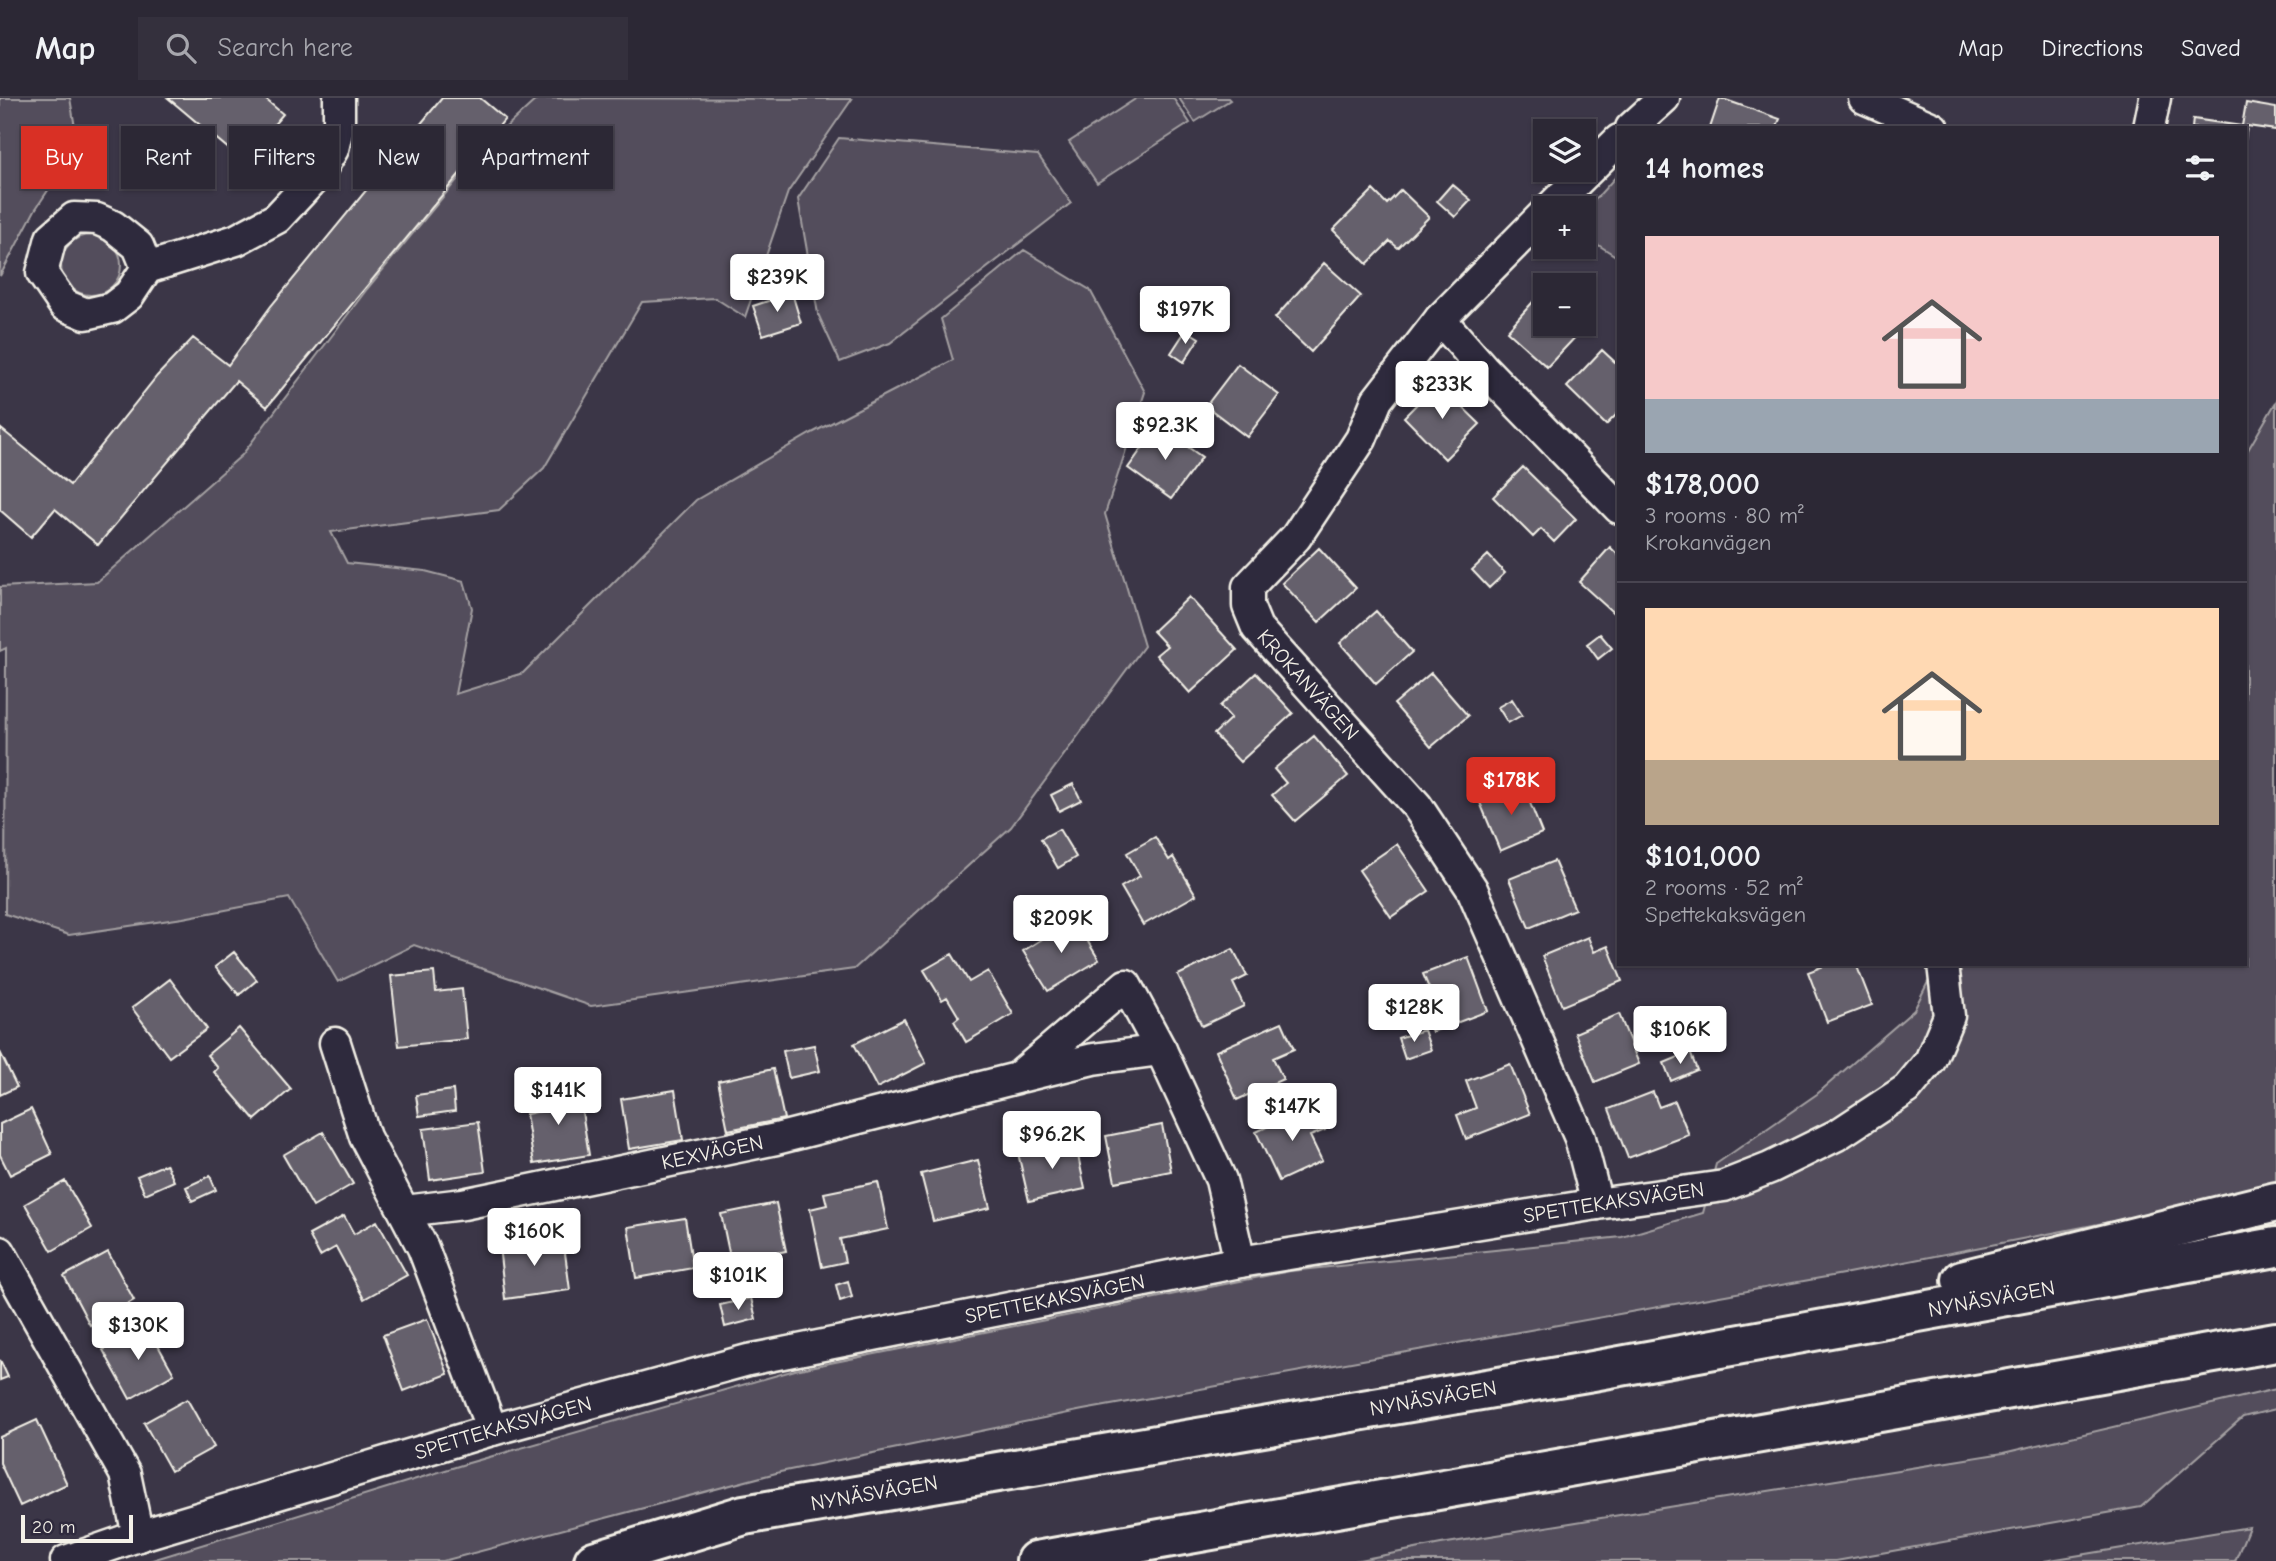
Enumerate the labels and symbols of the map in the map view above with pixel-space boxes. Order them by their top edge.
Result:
pin: $239K [728,254,826,314]
pin: $197K [1136,286,1234,346]
pin: $233K [1393,362,1491,421]
pin: $92.3K [1108,402,1222,462]
street label: KROKANVÄGEN [1252,625,1364,745]
pin: $178K [1462,758,1560,817]
pin: $209K [1012,896,1110,955]
pin: $128K [1365,984,1463,1044]
pin: $106K [1631,1006,1729,1066]
pin: $141K [509,1068,607,1127]
pin: $147K [1243,1084,1341,1143]
pin: $96.2K [995,1112,1109,1171]
street label: KEXVÄGEN [659,1130,765,1174]
street label: SPETTEKAKSVÄGEN [1521,1177,1706,1228]
pin: $160K [485,1208,583,1268]
pin: $101K [689,1252,787,1312]
street label: SPETTEKAKSVÄGEN [963,1269,1147,1329]
street label: NYNÄSVÄGEN [1926,1275,2057,1322]
pin: $130K [89,1302,187,1362]
street label: NYNÄSVÄGEN [1368,1376,1499,1421]
street label: SPETTEKAKSVÄGEN [412,1391,594,1465]
street label: NYNÄSVÄGEN [809,1470,940,1515]
scale bar [21,1512,133,1544]

